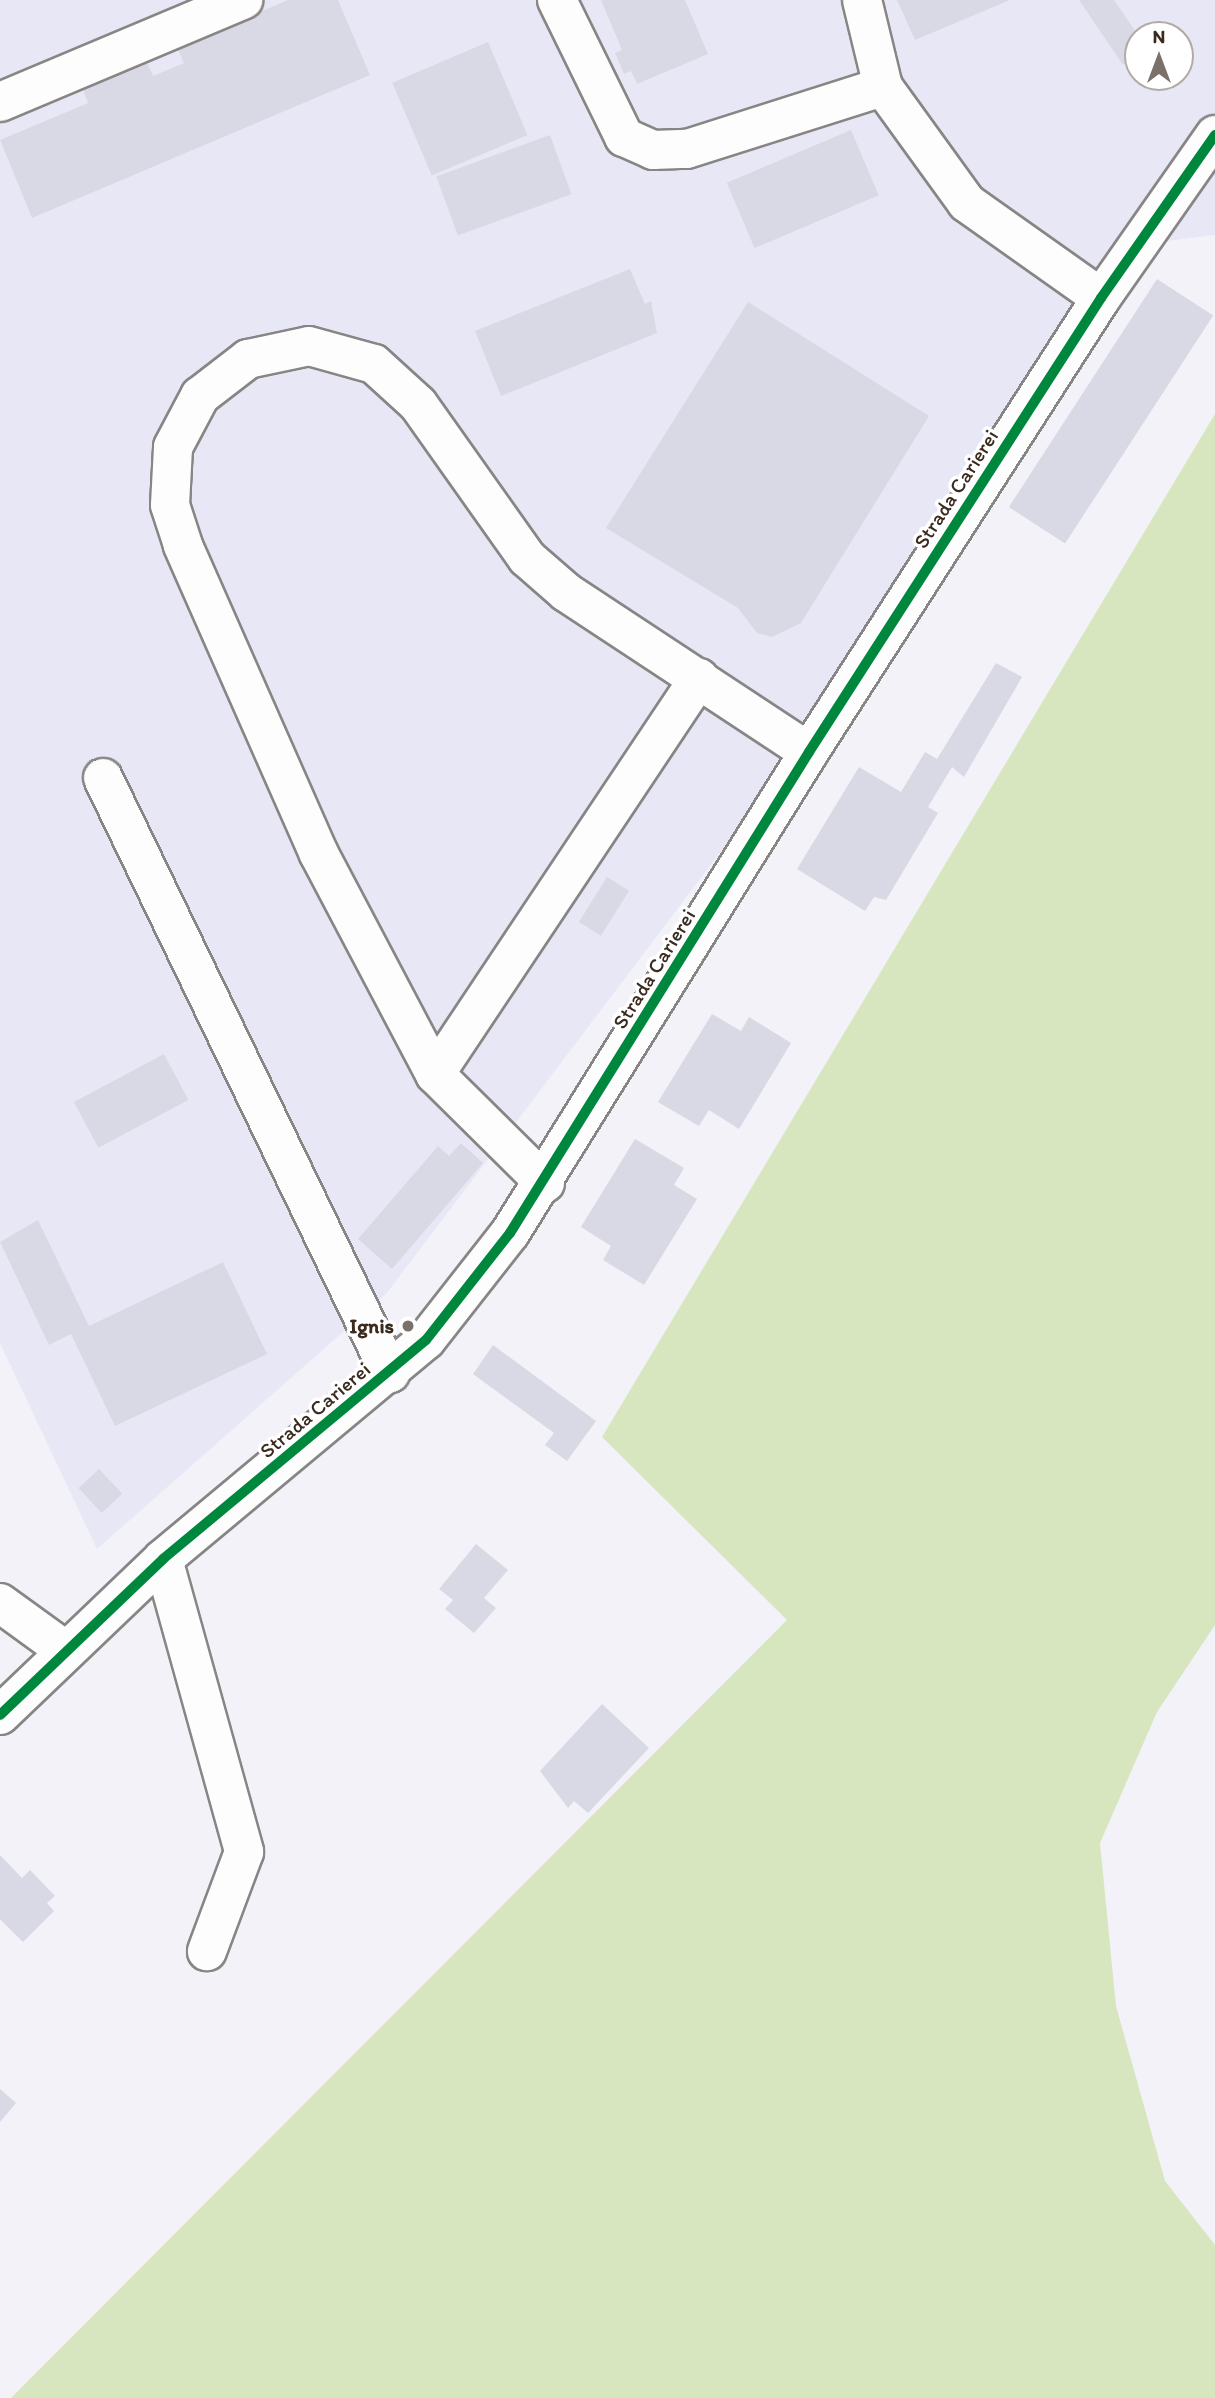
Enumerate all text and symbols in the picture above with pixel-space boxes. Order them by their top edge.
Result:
north arrow [1124,21,1194,91]
text: N [1153,25,1165,48]
street label: Strada Carierei [908,425,1004,553]
street label: Strada Carierei [607,904,701,1034]
place label: Ignis [349,1313,394,1339]
marker: Ignis [400,1318,416,1334]
street label: Strada Carierei [255,1356,375,1464]

